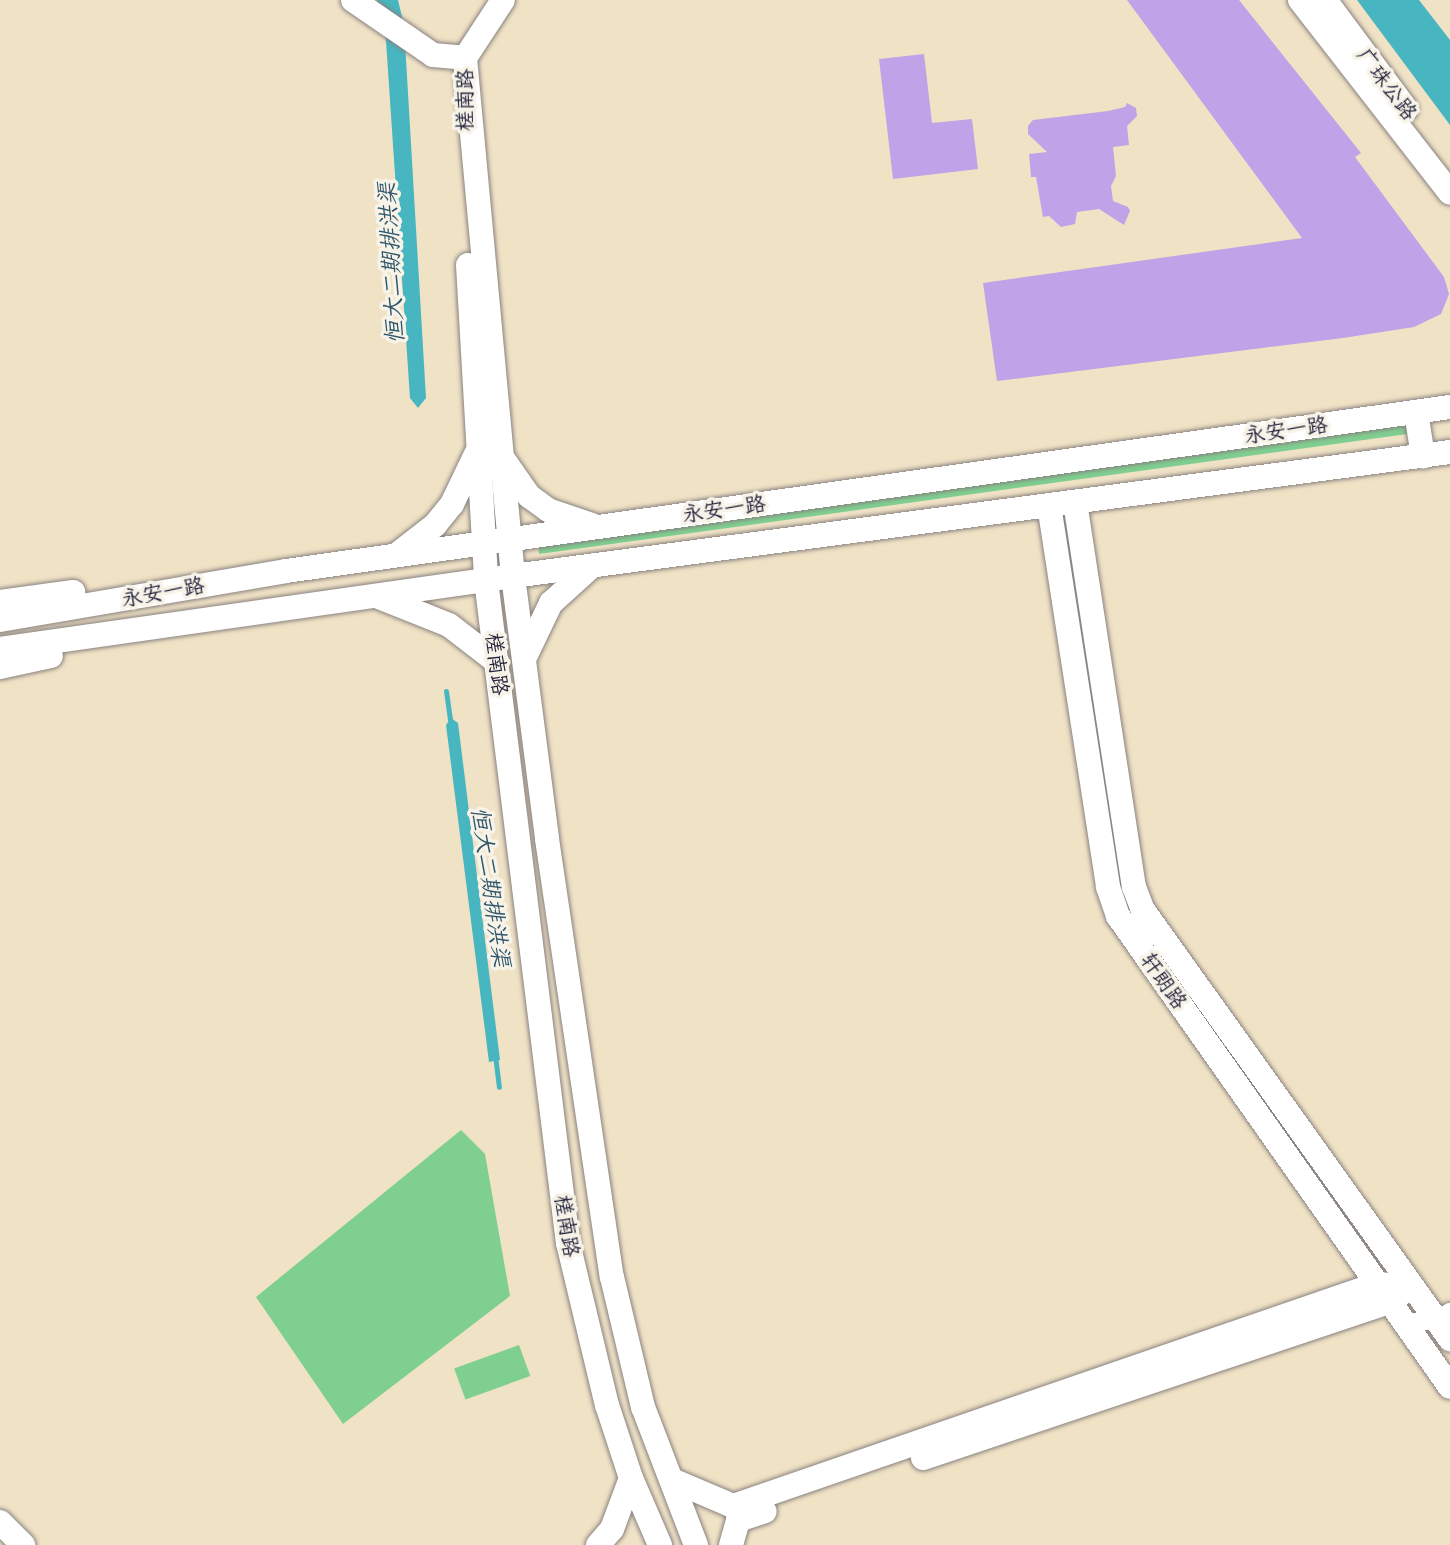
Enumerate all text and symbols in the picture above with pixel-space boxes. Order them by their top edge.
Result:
street label: 广珠公路 [1352,43,1422,125]
street label: 槎南路 [452,69,478,131]
water label: 恒大二期排洪渠 [374,182,410,344]
street label: 永安一路 [1243,412,1329,448]
street label: 永安一路 [681,491,767,527]
street label: 永安一路 [119,572,207,612]
street label: 槎南路 [481,631,513,697]
water label: 恒大二期排洪渠 [465,805,515,969]
street label: 轩朗路 [1136,948,1192,1014]
street label: 槎南路 [550,1193,584,1259]

